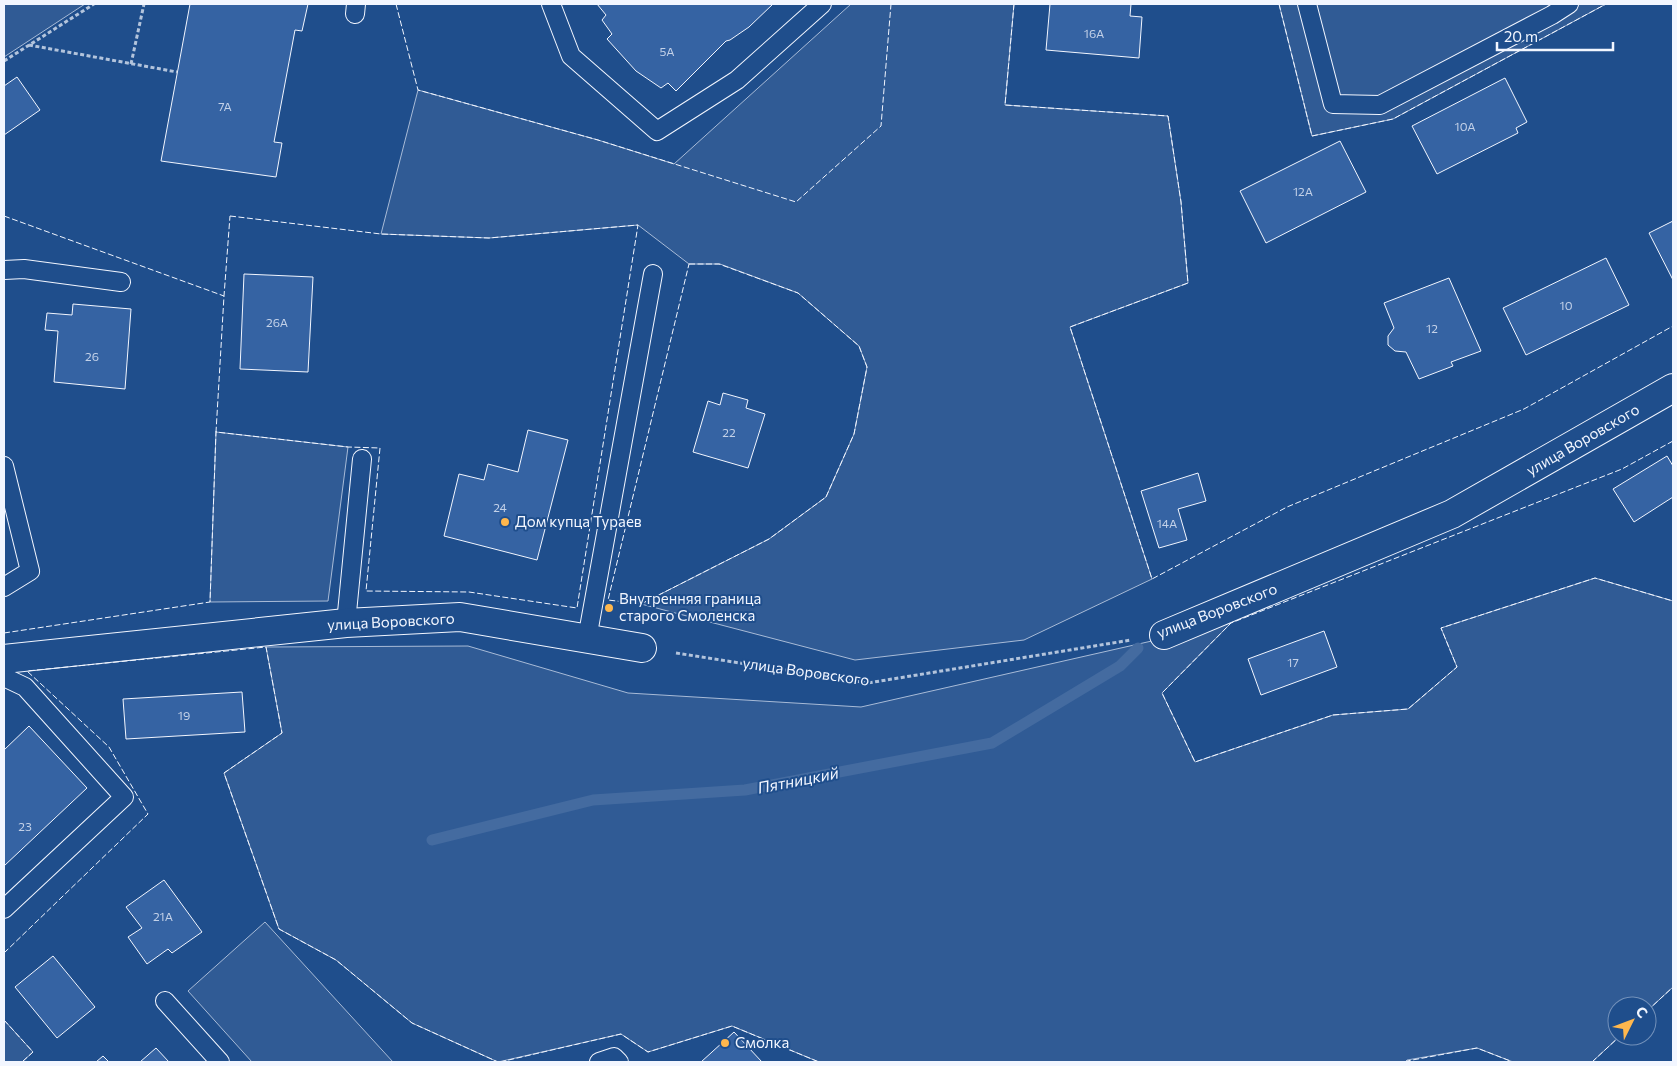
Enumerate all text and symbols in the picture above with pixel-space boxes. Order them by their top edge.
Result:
scale bar [1497,20,1613,52]
house number: 16А [1084,26,1104,40]
text: 20 m [1504,27,1538,45]
house number: 5А [660,44,674,58]
house number: 7А [218,99,232,113]
house number: 10А [1455,119,1475,133]
house number: 12А [1293,184,1313,198]
house number: 10 [1560,298,1573,312]
house number: 26А [266,315,288,329]
house number: 12 [1426,321,1438,335]
house number: 26 [85,349,99,363]
street label: улица Воровского [1523,399,1642,479]
house number: 22 [722,425,736,439]
house number: 24 [493,500,507,514]
place label: Дом купца Тураев [515,512,642,530]
marker: Дом купца Тураев [499,516,511,528]
house number: 14А [1157,516,1177,530]
street label: улица Воровского [1154,579,1280,641]
place label: Внутренняя граница старого Смоленска [619,589,761,624]
marker: Внутренняя граница старого Смоленска [603,602,615,614]
street label: улица Воровского [327,609,455,633]
street label: улица Воровского [742,653,871,689]
house number: 17 [1287,655,1299,669]
house number: 19 [178,708,190,722]
water label: Пятницкий [756,762,840,797]
house number: 23 [18,819,32,833]
house number: 21А [153,909,173,923]
north arrow [1607,996,1657,1046]
text: С [1633,1003,1652,1021]
place label: Смолка [735,1033,789,1051]
marker: Смолка [719,1037,731,1049]

